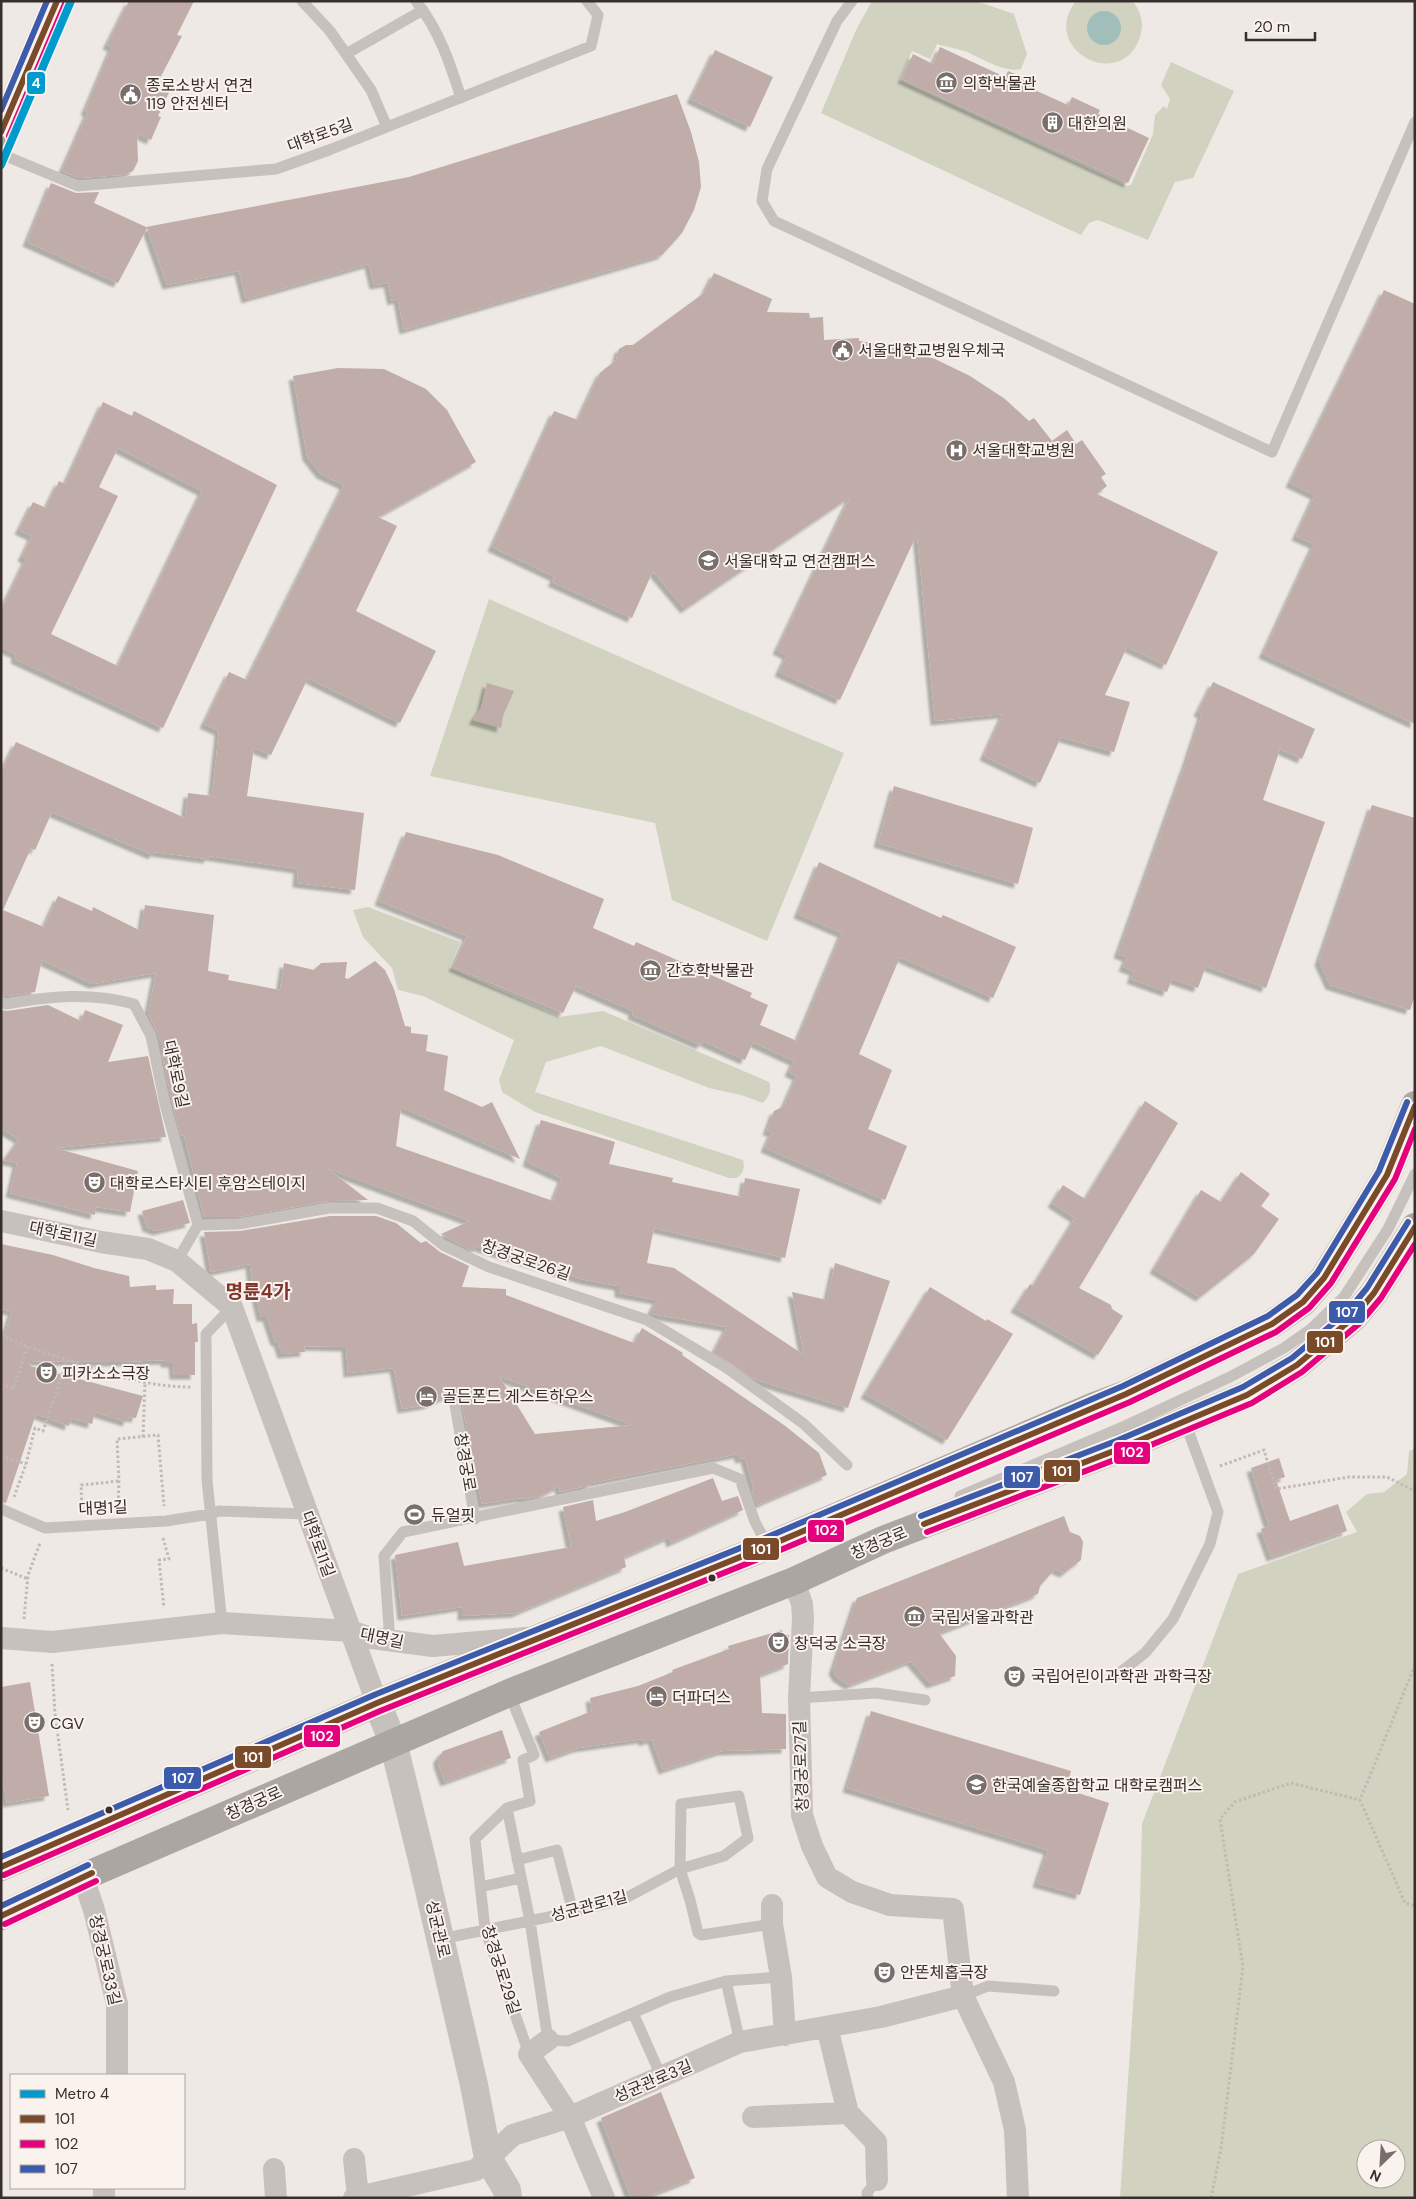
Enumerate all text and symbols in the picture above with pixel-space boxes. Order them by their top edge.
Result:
scale bar [1246,10,1315,42]
text: 20 m [1254,17,1290,37]
line badge: 4 [26,71,46,95]
museum icon: 의학박물관 [935,71,959,95]
place label: 의학박물관 [963,73,1037,94]
text: 4 [31,74,41,92]
place label: 종로소방서 연견 119 안전센터 [146,75,253,114]
public building icon: 종로소방서 연견 119 안전센터 [118,82,142,106]
building icon: 대한의원 [1040,111,1064,135]
street label: 대학로5길 [284,113,356,157]
place label: 대한의원 [1068,113,1127,134]
public building icon: 서울대학교병원우체국 [830,338,854,362]
place label: 서울대학교병원우체국 [858,340,1005,361]
hospital icon: 서울대학교병원 [944,438,968,462]
place label: 서울대학교병원 [972,440,1075,461]
school or university icon: 서울대학교 연건캠퍼스 [696,549,720,573]
place label: 서울대학교 연건캠퍼스 [724,551,875,572]
museum icon: 간호학박물관 [638,958,662,982]
place label: 간호학박물관 [666,960,755,981]
street label: 대학로9길 [159,1038,193,1110]
theatre icon: 대학로스타시티 후암스테이지 [82,1171,106,1195]
place label: 대학로스타시티 후암스테이지 [110,1173,306,1194]
street label: 대학로11길 [27,1217,99,1251]
street label: 창경궁로26길 [479,1235,573,1285]
district label: 명륜4가 [226,1279,291,1304]
line badge: 107 [1328,1300,1366,1324]
text: 107 [1336,1303,1359,1321]
line badge: 101 [1306,1330,1344,1354]
text: 101 [1315,1333,1335,1351]
theatre icon: 피카소소극장 [34,1361,58,1385]
place label: 피카소소극장 [62,1363,151,1384]
hotel icon: 골든폰드 게스트하우스 [414,1384,438,1408]
place label: 골든폰드 게스트하우스 [442,1386,593,1407]
street label: 창경궁로 [450,1431,481,1493]
line badge: 102 [1113,1441,1151,1465]
text: 102 [1121,1443,1143,1461]
line badge: 101 [1043,1459,1081,1483]
text: 101 [1052,1462,1072,1480]
line badge: 107 [1003,1465,1041,1489]
text: 107 [1011,1468,1034,1486]
street label: 대명1길 [78,1496,128,1520]
sports icon: 듀얼핏 [403,1503,427,1527]
place label: 듀얼핏 [431,1505,475,1526]
street label: 대학로11길 [296,1508,340,1580]
line badge: 102 [807,1519,845,1543]
text: 102 [815,1521,837,1539]
street label: 창경궁로 [848,1522,910,1564]
line badge: 101 [742,1537,780,1561]
text: 101 [751,1540,771,1558]
unlabelled marker [707,1573,717,1583]
museum icon: 국립서울과학관 [903,1605,927,1629]
place label: 국립서울과학관 [931,1607,1034,1628]
street label: 대명길 [358,1623,406,1653]
theatre icon: 창덕궁 소극장 [766,1631,790,1655]
place label: 창덕궁 소극장 [794,1633,887,1654]
theatre icon: 국립어린이과학관 과학극장 [1003,1664,1027,1688]
place label: 국립어린이과학관 과학극장 [1031,1666,1212,1687]
hotel icon: 더파더스 [644,1685,668,1709]
place label: 더파더스 [672,1687,731,1708]
theatre icon: CGV [22,1711,46,1735]
place label: CGV [50,1713,85,1734]
street label: 창경궁로27길 [789,1720,813,1812]
line badge: 102 [303,1724,341,1748]
text: 102 [311,1727,333,1745]
line badge: 101 [234,1745,272,1769]
text: 101 [243,1748,263,1766]
line badge: 107 [163,1766,202,1790]
text: 107 [172,1769,195,1787]
school or university icon: 한국예술종합학교 대학로캠퍼스 [964,1773,988,1797]
place label: 한국예술종합학교 대학로캠퍼스 [992,1775,1202,1796]
street label: 창경궁로 [223,1781,285,1825]
unlabelled marker [104,1805,114,1815]
street label: 성균관로1길 [548,1886,630,1926]
street label: 성균관로 [421,1898,455,1960]
street label: 창경궁로33길 [84,1913,126,2007]
street label: 창경궁로29길 [477,1923,525,2017]
theatre icon: 안똔체홉극장 [872,1960,896,1984]
place label: 안똔체홉극장 [900,1962,989,1983]
street label: 성균관로3길 [611,2055,695,2107]
legend [10,2074,185,2189]
text: Metro 4 [55,2084,109,2104]
text: 101 [55,2109,75,2129]
text: 102 [55,2134,78,2154]
north arrow [1356,2139,1406,2189]
text: 107 [55,2159,78,2179]
text: N [1367,2165,1384,2186]

